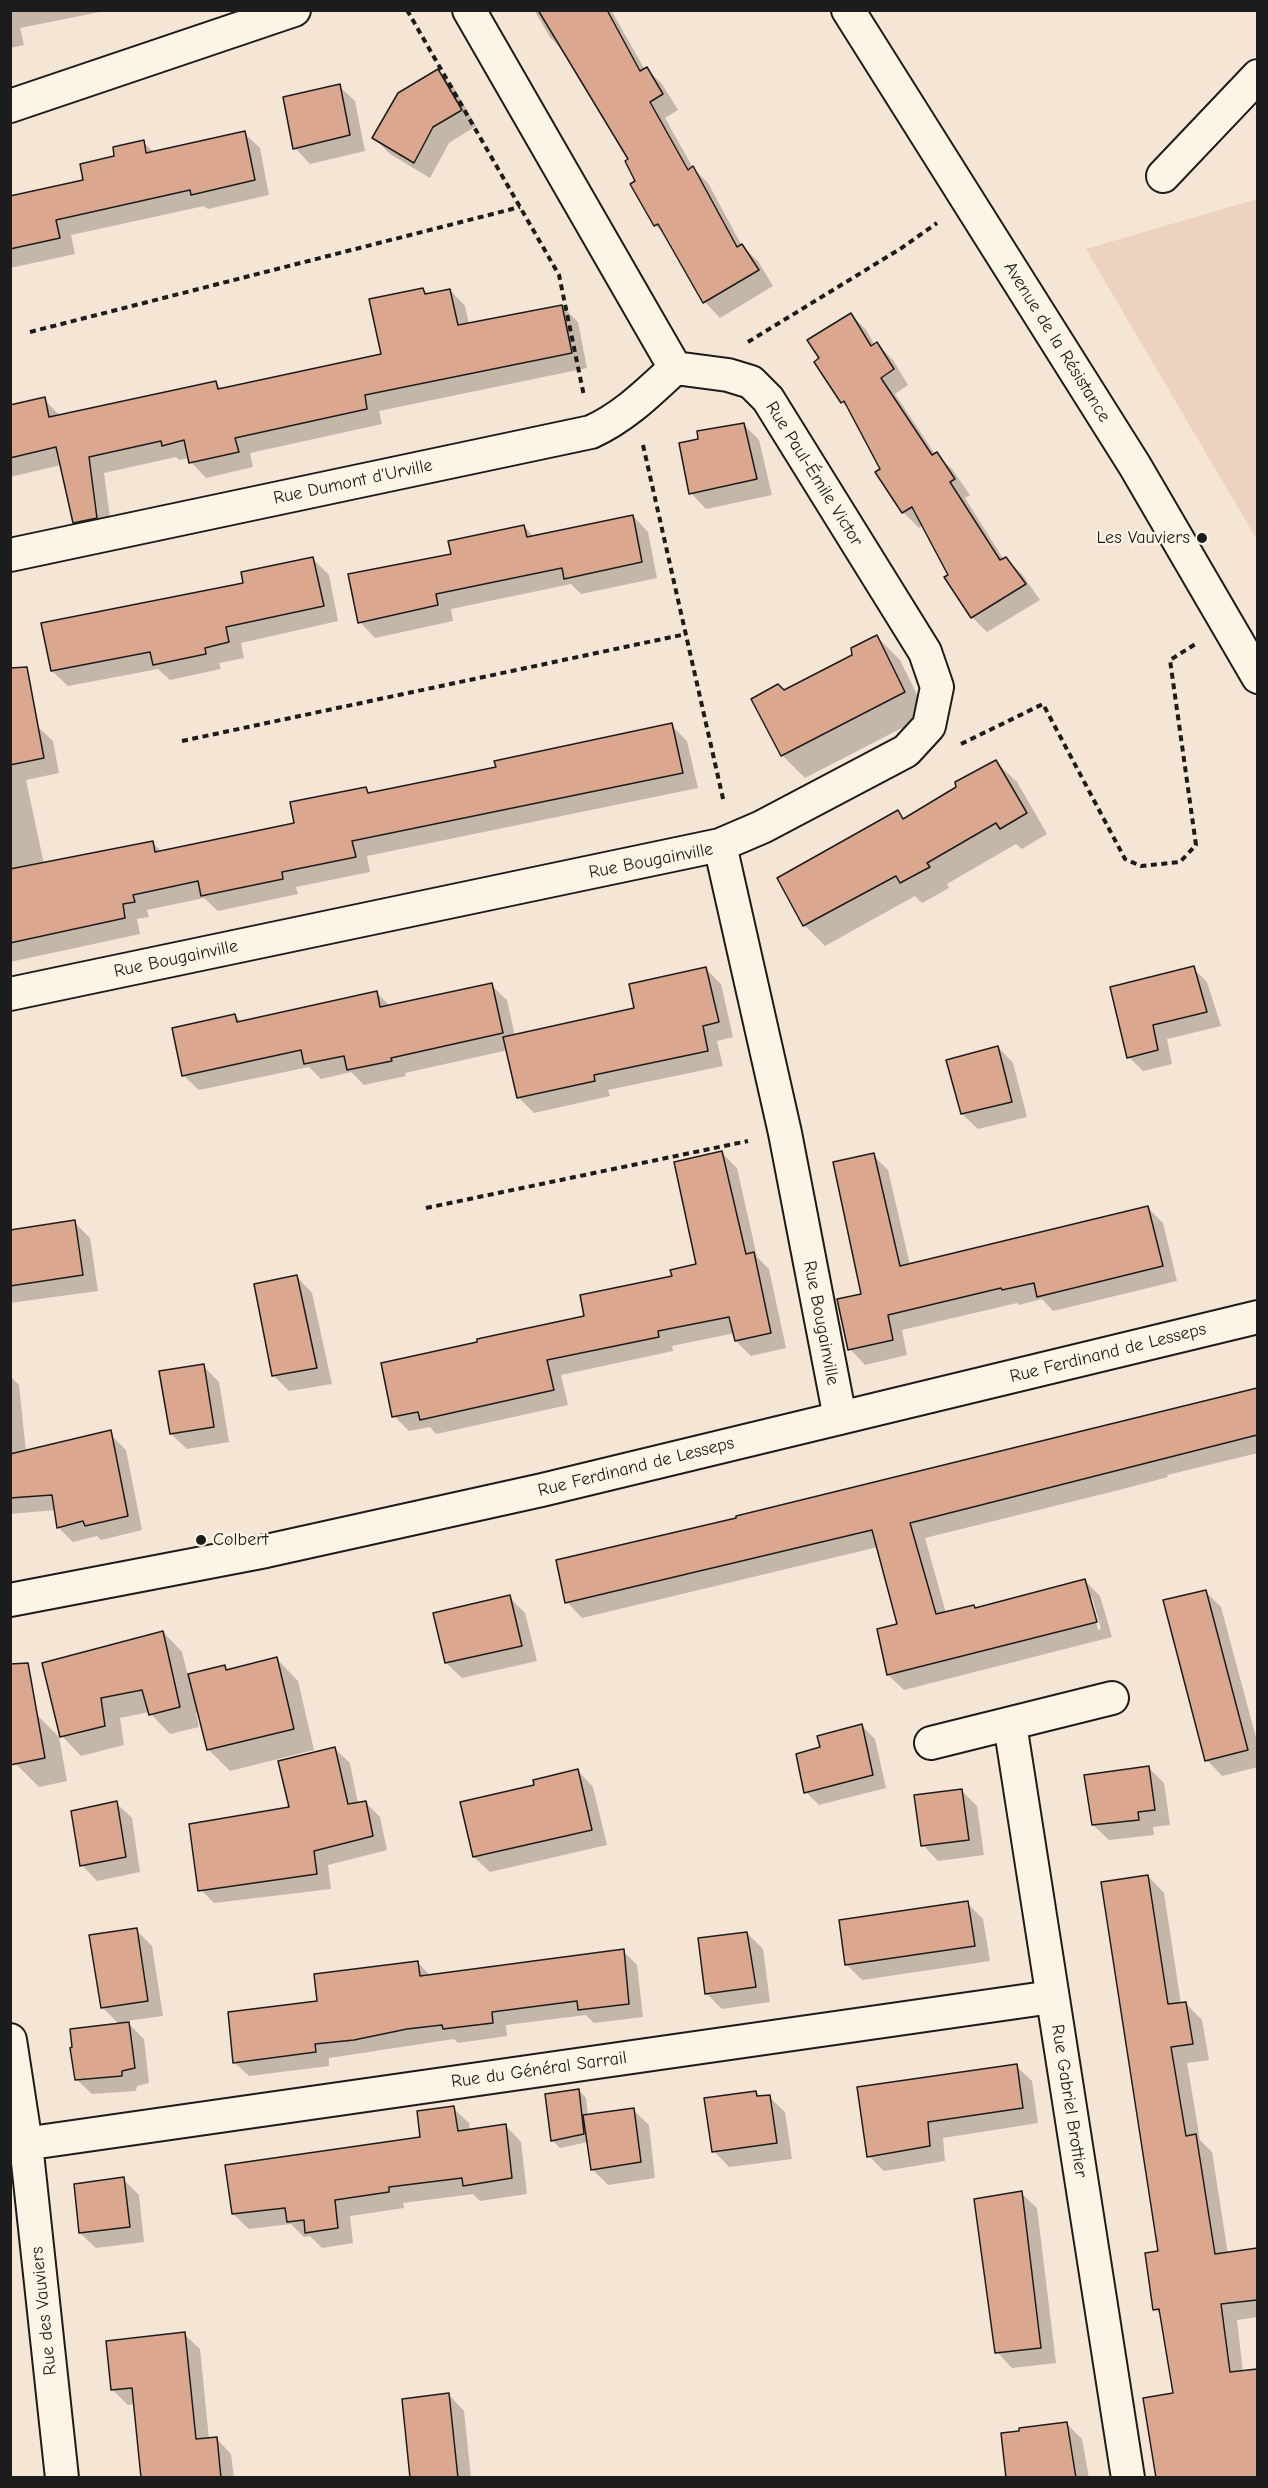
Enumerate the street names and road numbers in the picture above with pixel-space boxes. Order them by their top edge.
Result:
street label: Avenue de la Résistance [999,258,1115,426]
street label: Rue Paul-Émile Victor [761,398,867,550]
street label: Rue Dumont d'Urville [271,455,435,509]
street label: Rue Bougainville [587,838,715,884]
street label: Rue Bougainville [112,935,240,983]
street label: Rue Bougainville [798,1259,844,1387]
street label: Rue Ferdinand de Lesseps [1008,1318,1208,1388]
street label: Rue Ferdinand de Lesseps [536,1432,736,1502]
street label: Rue Gabriel Brottier [1046,2023,1092,2179]
street label: Rue du Général Sarrail [450,2047,628,2093]
street label: Rue des Vauviers [26,2246,62,2376]

